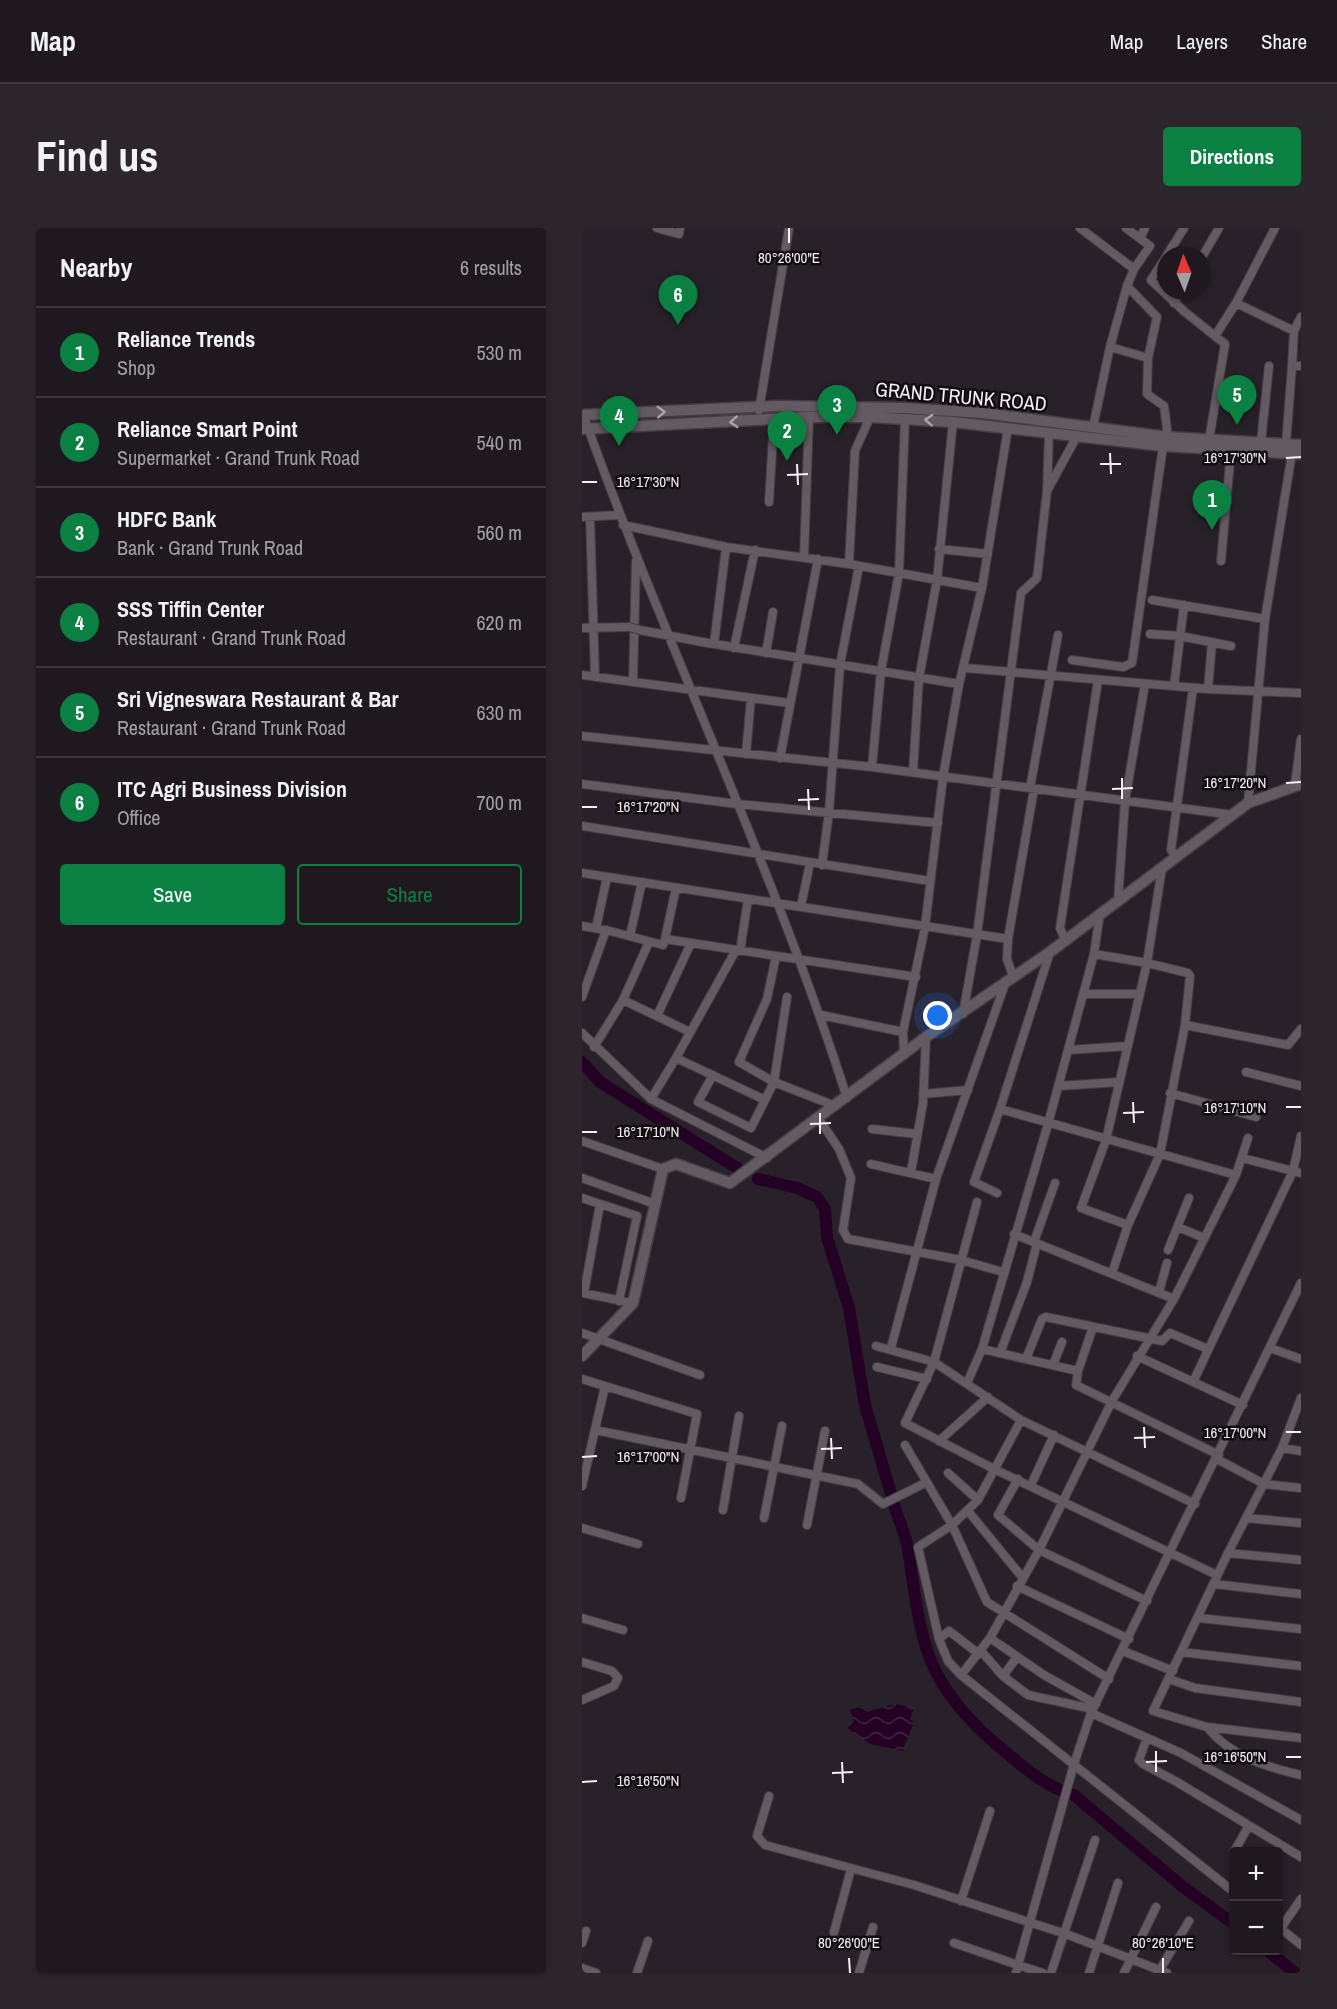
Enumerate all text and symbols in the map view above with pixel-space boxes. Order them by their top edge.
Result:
text: Map [30,22,76,60]
text: Map [1110,27,1143,56]
text: Layers [1176,27,1228,56]
text: Share [1261,27,1307,56]
button: Directions [1163,127,1301,186]
text: Find us [36,128,158,184]
north arrow [1157,246,1211,300]
text: 80°26'00"E [758,247,820,268]
text: Nearby [60,250,132,285]
text: 6 results [460,254,522,281]
pin: 6 [658,276,698,325]
text: Reliance Trends [117,324,255,354]
text: 1 [75,339,84,366]
text: 530 m [476,339,522,366]
text: Shop [117,354,155,381]
street label: GRAND TRUNK ROAD [874,375,1048,417]
pin: 5 [1218,376,1256,425]
pin: 3 [818,386,856,435]
pin: 4 [600,396,639,446]
one-way arrow [657,405,666,418]
pin: 2 [768,412,806,461]
text: Reliance Smart Point [117,414,297,444]
one-way arrow [925,414,934,427]
one-way arrow [730,415,739,428]
text: 2 [75,429,84,456]
text: 540 m [476,429,522,456]
text: Supermarket · Grand Trunk Road [117,444,360,471]
text: 16°17'30"N [1204,447,1266,468]
text: 16°17'30"N [617,471,679,492]
pin: 1 [1192,480,1232,530]
text: HDFC Bank [117,504,216,534]
text: 3 [75,519,84,546]
text: 560 m [476,519,522,546]
text: Bank · Grand Trunk Road [117,534,303,561]
text: SSS Tiffin Center [117,594,264,624]
text: 4 [75,609,84,636]
text: 620 m [476,609,522,636]
text: Restaurant · Grand Trunk Road [117,624,346,651]
text: Sri Vigneswara Restaurant & Bar [117,684,398,714]
text: 5 [75,699,84,726]
text: 630 m [476,699,522,726]
text: Restaurant · Grand Trunk Road [117,714,346,741]
text: 16°17'20"N [1204,772,1266,793]
text: ITC Agri Business Division [117,774,347,804]
text: 6 [75,789,84,816]
text: 700 m [476,789,522,816]
text: 16°17'20"N [617,796,679,817]
text: Office [117,804,160,831]
button: Save [60,864,285,925]
button: Share [297,864,522,925]
your location [923,1001,952,1030]
text: 16°17'10"N [1204,1097,1266,1118]
text: 16°17'10"N [617,1121,679,1142]
text: 16°17'00"N [1204,1422,1266,1443]
text: 16°17'00"N [617,1446,679,1467]
text: 16°16'50"N [1204,1746,1266,1767]
text: 16°16'50"N [617,1770,679,1791]
map controls [1229,1847,1283,1955]
button: + [1229,1847,1283,1901]
button: − [1229,1901,1283,1955]
text: 80°26'00"E [818,1932,880,1953]
text: 80°26'10"E [1132,1932,1194,1953]

